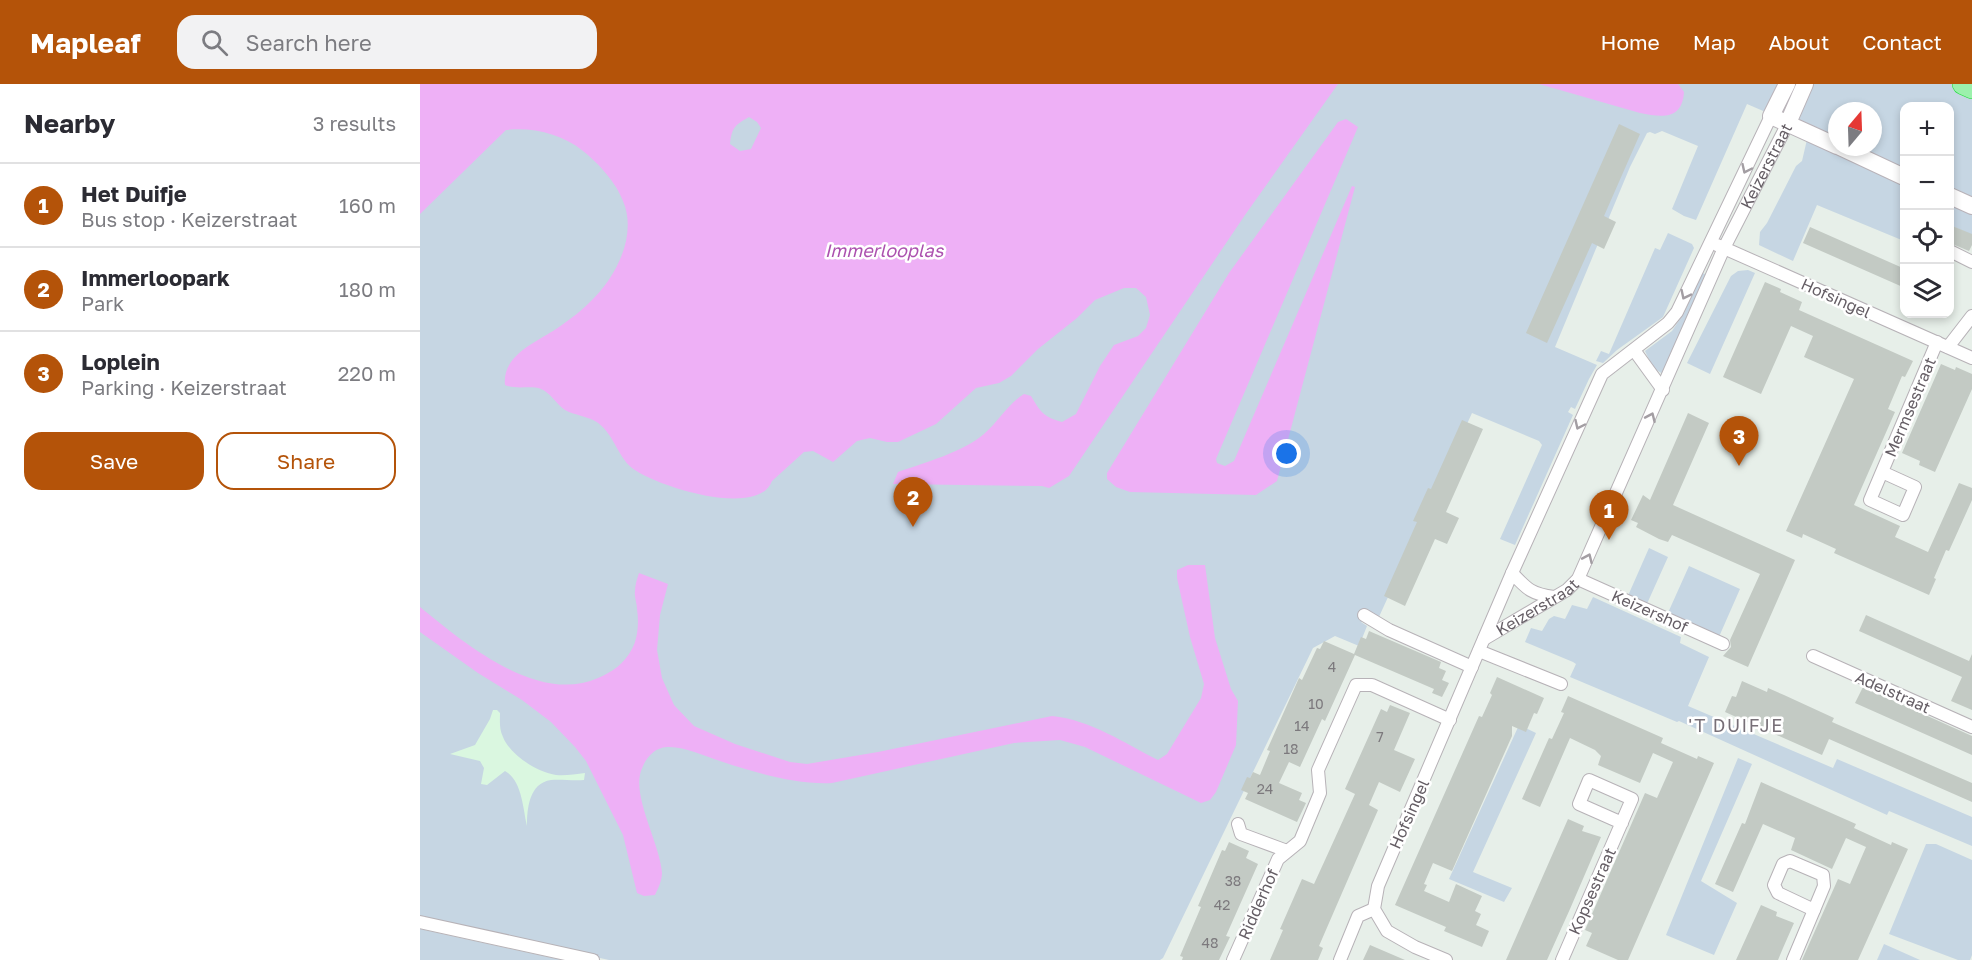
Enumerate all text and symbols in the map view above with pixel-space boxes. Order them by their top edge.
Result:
search box [177,15,597,69]
text: Mapleaf [30,26,141,59]
icon: search [198,26,231,59]
text: Search here [246,29,372,56]
text: Home [1600,29,1660,55]
text: Map [1693,29,1736,55]
text: About [1769,29,1829,55]
text: Contact [1862,29,1942,55]
north arrow [1828,102,1882,156]
map controls [1900,102,1954,318]
button: + [1900,102,1954,156]
text: Nearby [24,108,115,139]
text: 3 results [313,111,396,135]
street label: Keizerstraat [1736,120,1796,212]
button: − [1900,156,1954,210]
one-way arrow [1741,162,1753,173]
text: Het Duifje [81,180,187,207]
text: 1 [38,193,49,217]
text: 160 m [339,193,396,217]
text: Bus stop · Keizerstraat [81,207,298,231]
button: locate [1900,210,1954,264]
water label: Immerlooplas [825,239,945,261]
text: Immerloopark [81,264,230,291]
button: layers [1900,264,1954,318]
street label: Hofsingel [1798,274,1874,322]
text: 2 [37,277,50,301]
text: 180 m [339,277,396,301]
one-way arrow [1681,289,1692,299]
text: Park [81,291,124,315]
text: Loplein [81,348,160,375]
street label: Mermsestraat [1880,354,1940,460]
text: 3 [37,361,50,385]
text: 220 m [338,361,396,385]
text: Parking · Keizerstraat [81,375,287,399]
one-way arrow [1643,412,1655,423]
pin: 3 [1720,416,1758,466]
one-way arrow [1575,419,1587,430]
button: Save [24,432,204,490]
button: Share [216,432,396,490]
your location [1272,439,1301,468]
pin: 2 [894,478,932,527]
pin: 1 [1590,490,1628,540]
one-way arrow [1580,553,1592,564]
street label: Keizerstraat [1492,574,1583,640]
street label: Keizershof [1609,585,1691,637]
house number: 4 [1328,658,1336,675]
street label: Adelstraat [1852,667,1934,717]
house number: 10 [1308,695,1324,712]
district label: 'T DUIFJE [1688,714,1784,736]
house number: 14 [1294,717,1310,734]
house number: 7 [1376,728,1384,745]
house number: 18 [1283,740,1299,757]
street label: Hofsingel [1385,776,1433,852]
house number: 24 [1257,780,1273,797]
street label: Kopsestraat [1564,844,1620,938]
street label: Ridderhof [1234,865,1283,943]
house number: 38 [1225,872,1241,889]
house number: 42 [1214,896,1230,913]
house number: 48 [1201,934,1219,951]

